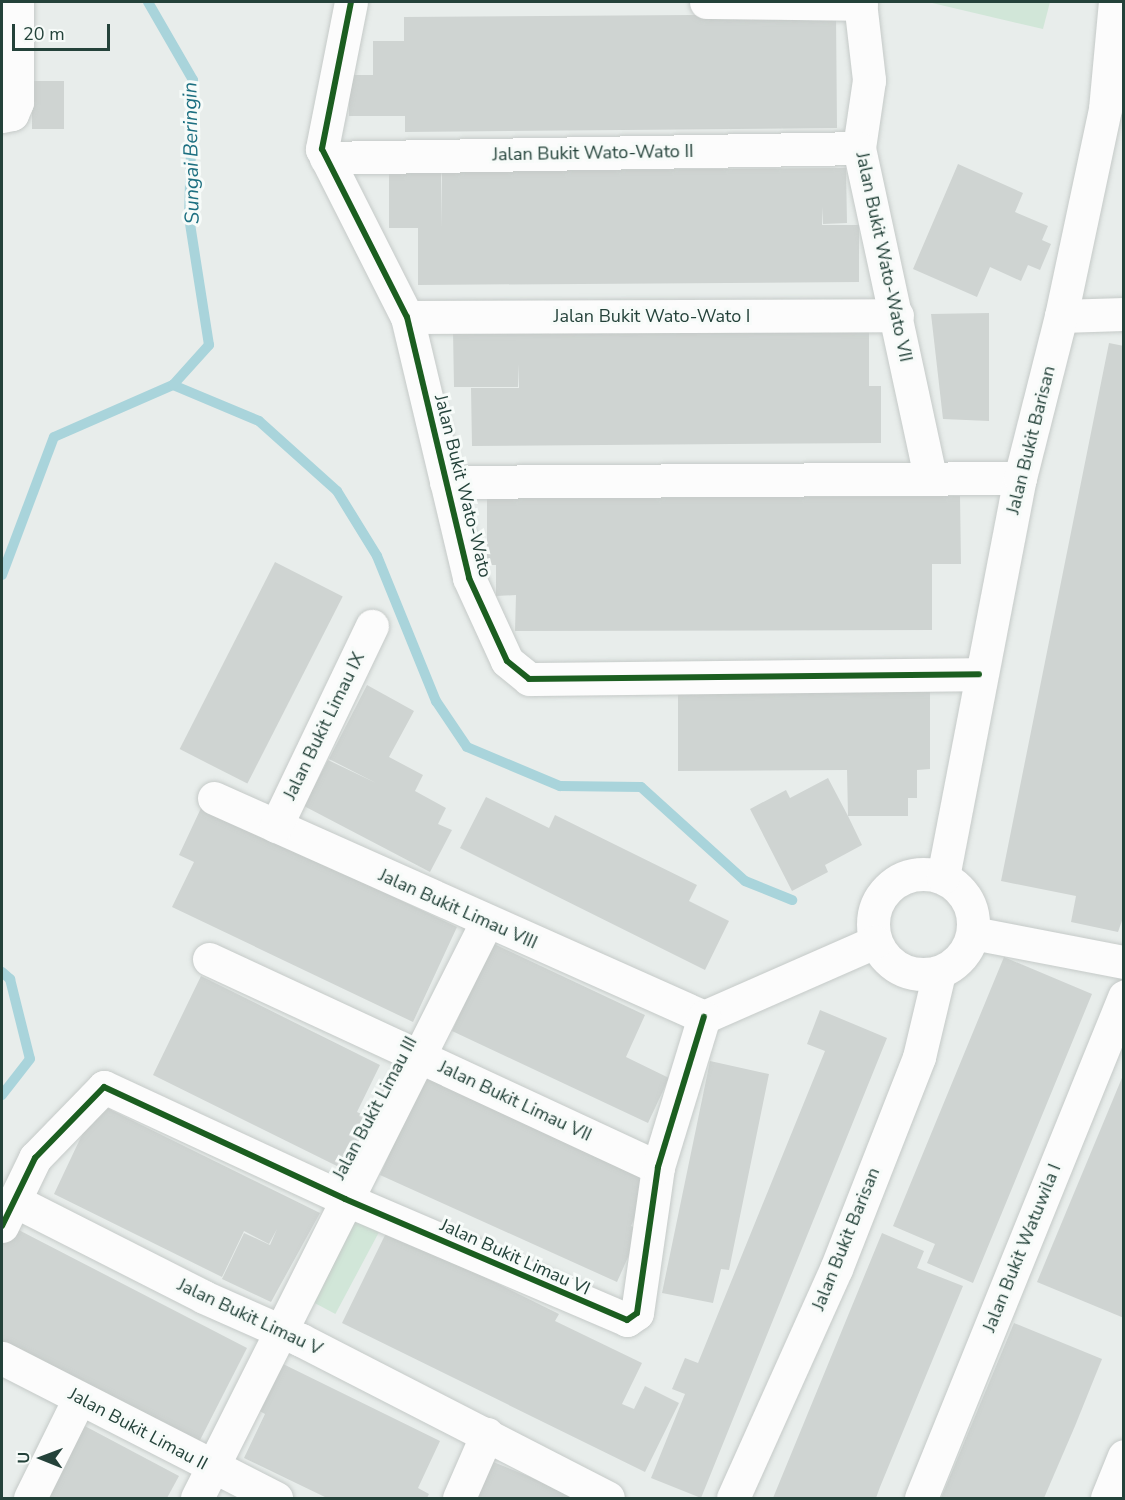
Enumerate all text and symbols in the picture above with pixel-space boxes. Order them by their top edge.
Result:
scale bar [15,12,112,50]
text: 20 m [23,22,65,46]
water label: Sungai Beringin [178,82,204,224]
street label: Jalan Bukit Wato-Wato II [492,140,694,166]
street label: Jalan Bukit Wato-Wato VII [851,150,917,364]
street label: Jalan Bukit Wato-Wato I [554,305,750,327]
street label: Jalan Bukit Barisan [1002,364,1060,516]
street label: Jalan Bukit Wato-Wato [430,392,496,580]
street label: Jalan Bukit Limau IX [279,649,369,803]
street label: Jalan Bukit Limau VIII [375,864,541,954]
street label: Jalan Bukit Limau III [328,1033,422,1183]
street label: Jalan Bukit Limau VII [435,1056,595,1146]
street label: Jalan Bukit Watuwila I [978,1161,1066,1335]
street label: Jalan Bukit Barisan [807,1164,885,1314]
street label: Jalan Bukit Limau VI [437,1214,593,1300]
street label: Jalan Bukit Limau V [174,1274,326,1360]
street label: Jalan Bukit Limau II [65,1383,211,1475]
north arrow [12,1428,72,1488]
text: U [13,1452,35,1464]

